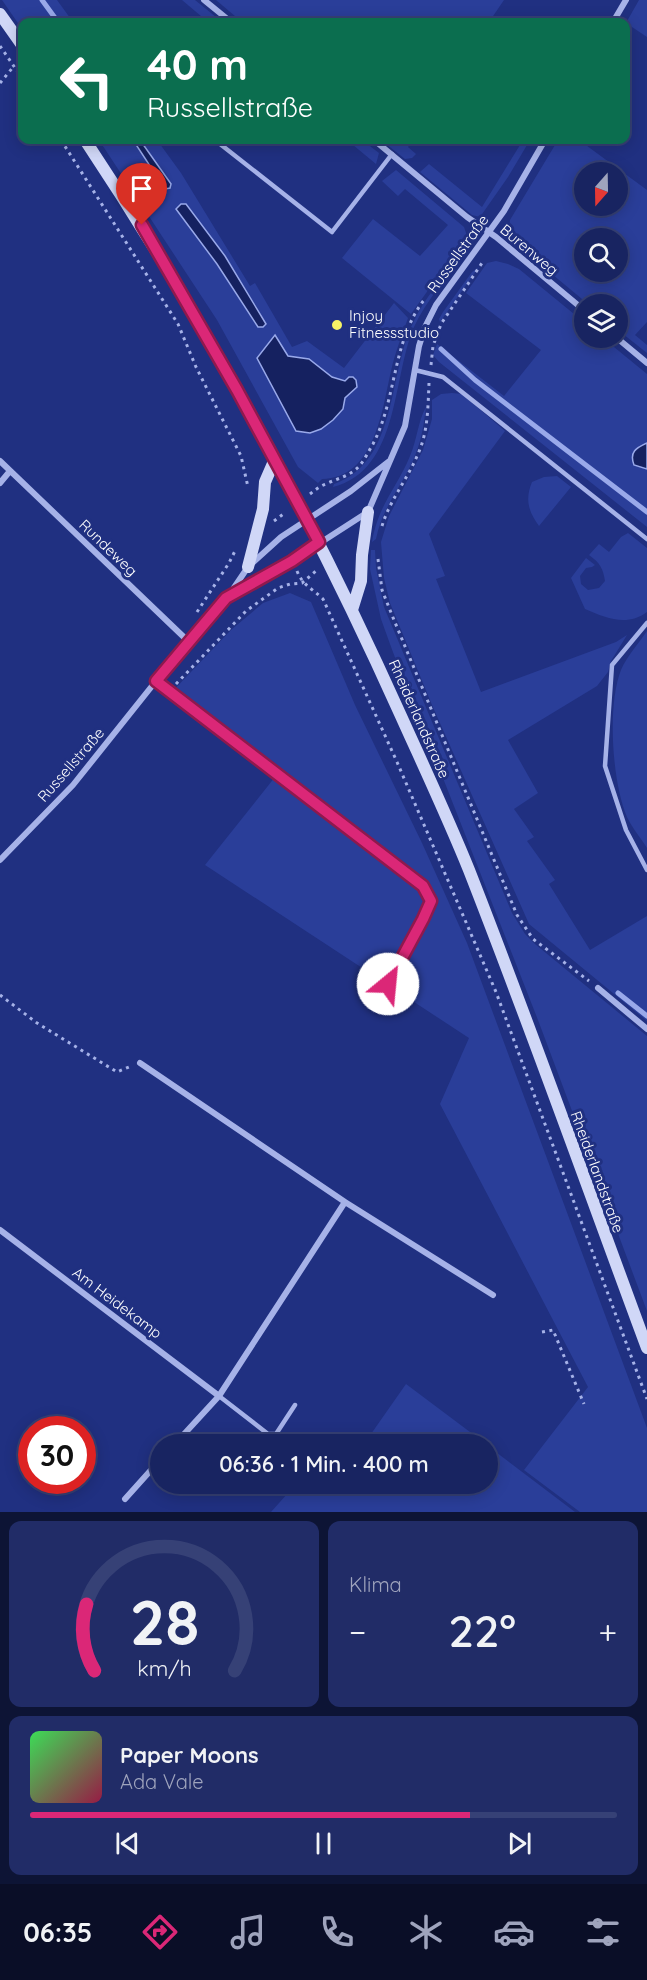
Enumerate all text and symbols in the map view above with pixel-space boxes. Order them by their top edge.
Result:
text: 40 m [147,38,248,91]
icon: left [48,42,126,120]
text: Russellstraße [147,90,313,124]
north arrow [574,162,628,216]
map controls [574,162,628,348]
pin [116,163,167,225]
icon: arrive [125,172,158,205]
street label: Russellstraße [423,211,492,297]
street label: Burenweg [496,220,562,279]
button: search [574,228,628,282]
button: layers [574,294,628,348]
place label: Injoy Fitnessstudio [349,306,439,342]
marker: Injoy Fitnessstudio [330,318,344,332]
street label: Rundeweg [75,515,141,580]
street label: Rheiderlandstraße [385,656,454,781]
street label: Russellstraße [33,724,108,806]
position arrow [356,952,420,1016]
street label: Rheiderlandstraße [567,1108,628,1235]
street label: Am Heidekamp [69,1263,166,1342]
speed limit sign: 30 [18,1416,96,1494]
text: 06:36 · 1 Min. · 400 m [219,1450,429,1478]
text: Klima [349,1572,402,1597]
text: 28 [129,1583,199,1661]
text: 22° [449,1602,516,1658]
text: − [349,1611,366,1652]
text: + [598,1611,617,1652]
text: km/h [137,1655,191,1681]
text: Paper Moons [120,1741,259,1769]
text: Ada Vale [120,1769,204,1794]
icon: previous [111,1827,144,1860]
icon: pause [307,1827,340,1860]
icon: next [503,1827,536,1860]
icon: directions [139,1911,181,1953]
icon: music [227,1911,269,1953]
icon: phone [316,1911,358,1953]
icon: climate [405,1911,447,1953]
icon: car [493,1911,535,1953]
icon: filters [582,1911,624,1953]
text: 06:35 [23,1915,92,1949]

